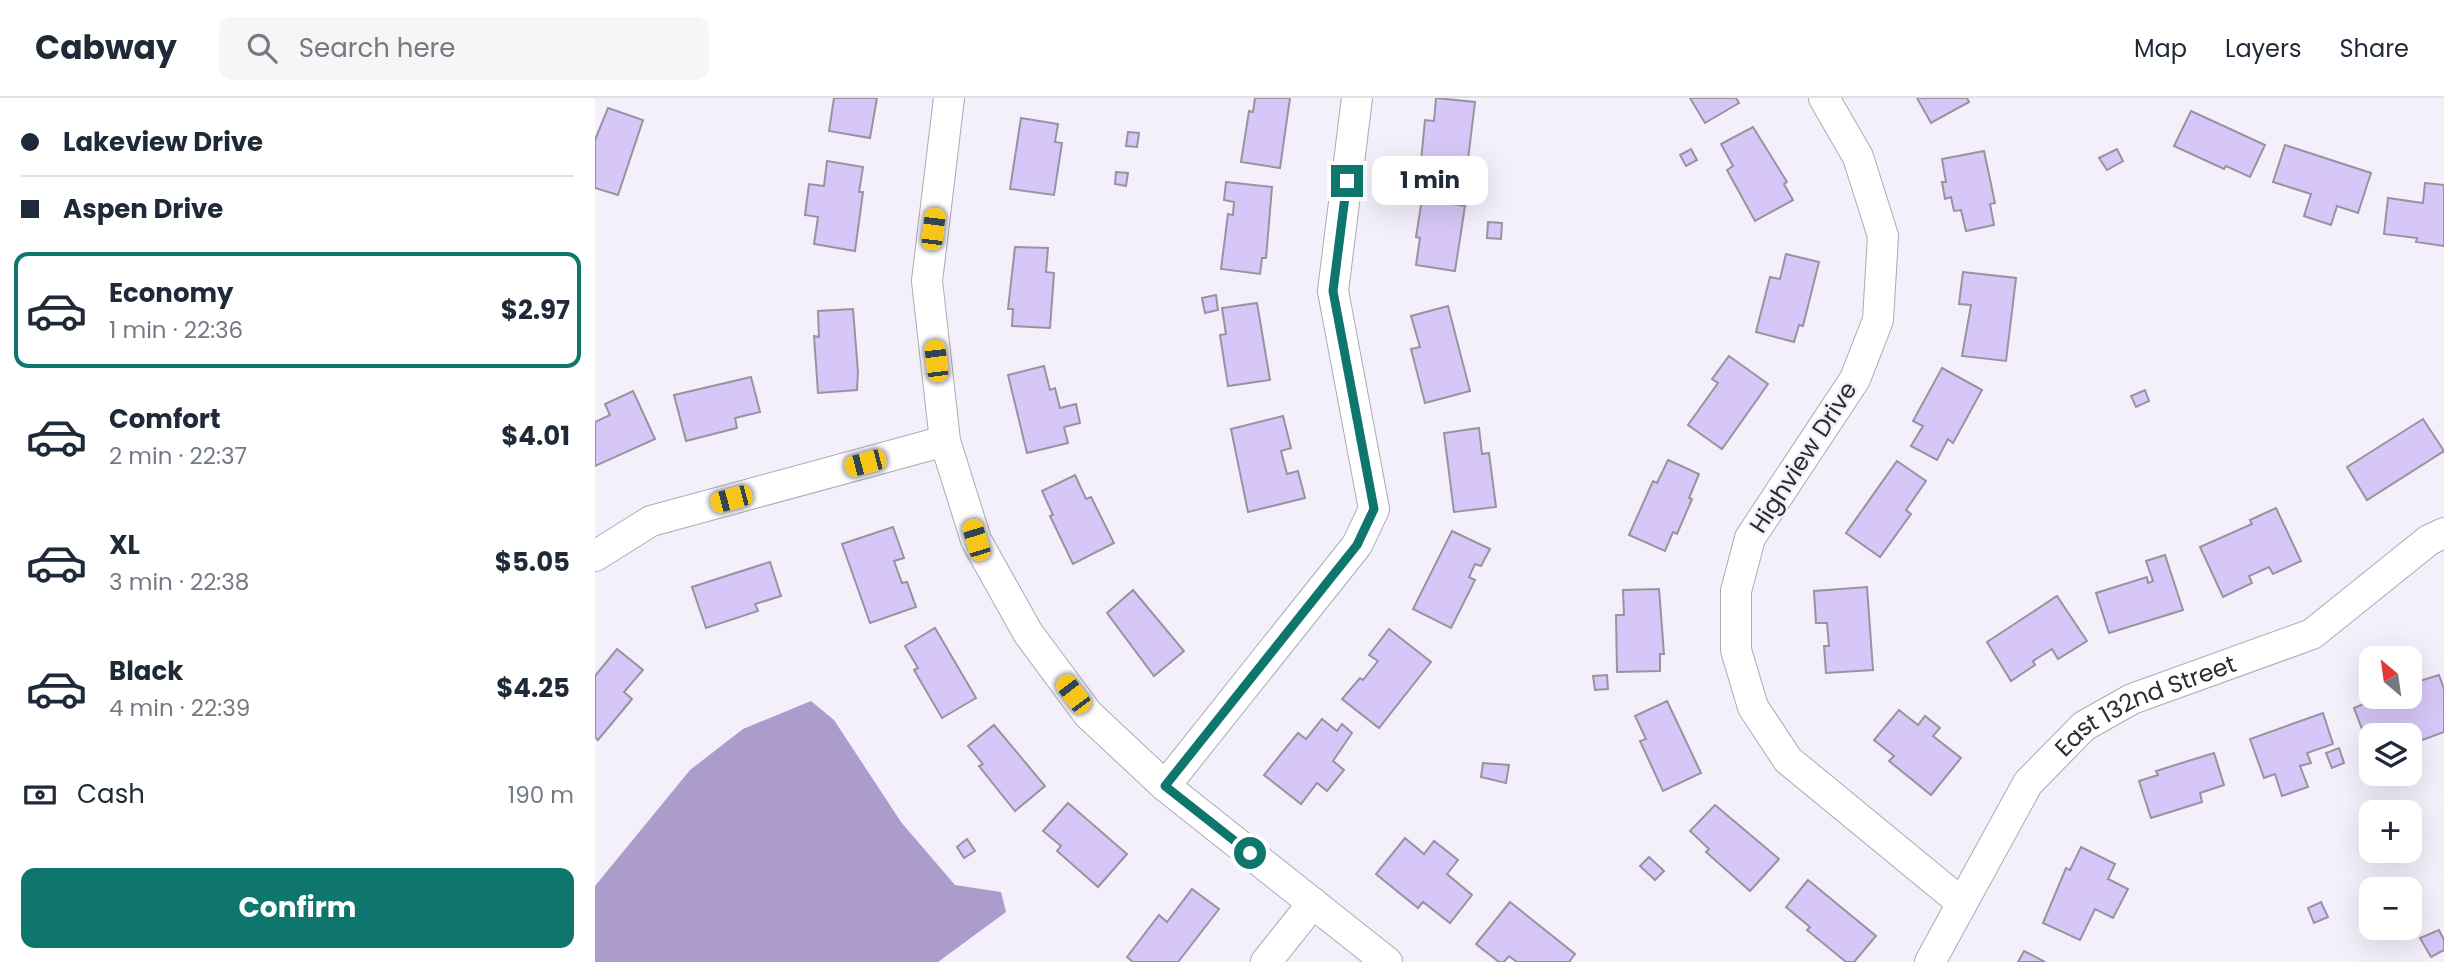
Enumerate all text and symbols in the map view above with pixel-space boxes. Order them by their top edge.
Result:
search box [219,17,709,80]
text: Cabway [35,24,177,71]
icon: search [243,29,281,67]
text: Search here [299,30,455,66]
text: Map [2134,32,2187,65]
text: Layers [2225,32,2301,65]
text: Share [2339,32,2409,65]
text: Lakeview Drive [63,124,263,160]
callout: 1 min [1371,156,1487,206]
text: 1 min [1400,164,1460,196]
route end [1331,165,1363,197]
text: Aspen Drive [63,191,223,227]
car [921,207,946,251]
text: Economy [109,275,233,311]
icon: car [25,279,88,342]
text: $2.97 [501,292,570,328]
text: 1 min · 22:36 [109,314,243,346]
car [924,339,949,383]
street label: Highview Drive [1742,375,1864,539]
text: Comfort [109,401,221,437]
icon: car [25,405,88,468]
text: $4.01 [501,418,570,454]
text: 2 min · 22:37 [109,440,247,472]
car [842,447,889,479]
car [708,483,755,515]
car [960,517,993,563]
text: XL [109,527,140,563]
icon: car [25,531,88,594]
text: $5.05 [495,544,570,580]
text: 3 min · 22:38 [109,566,249,598]
street label: East 132nd Street [2047,646,2240,763]
north arrow [2359,646,2422,709]
map controls [2359,646,2422,940]
text: Black [109,653,183,689]
icon: car [25,657,88,720]
text: $4.25 [496,670,570,706]
car [1052,671,1095,717]
text: 4 min · 22:39 [109,692,250,724]
button: layers [2359,723,2422,786]
icon: cash [21,776,59,814]
text: Cash [77,776,145,812]
text: 190 m [508,779,574,811]
button: + [2359,800,2422,863]
route start [1234,837,1266,869]
button: Confirm [21,868,574,948]
button: − [2359,877,2422,940]

